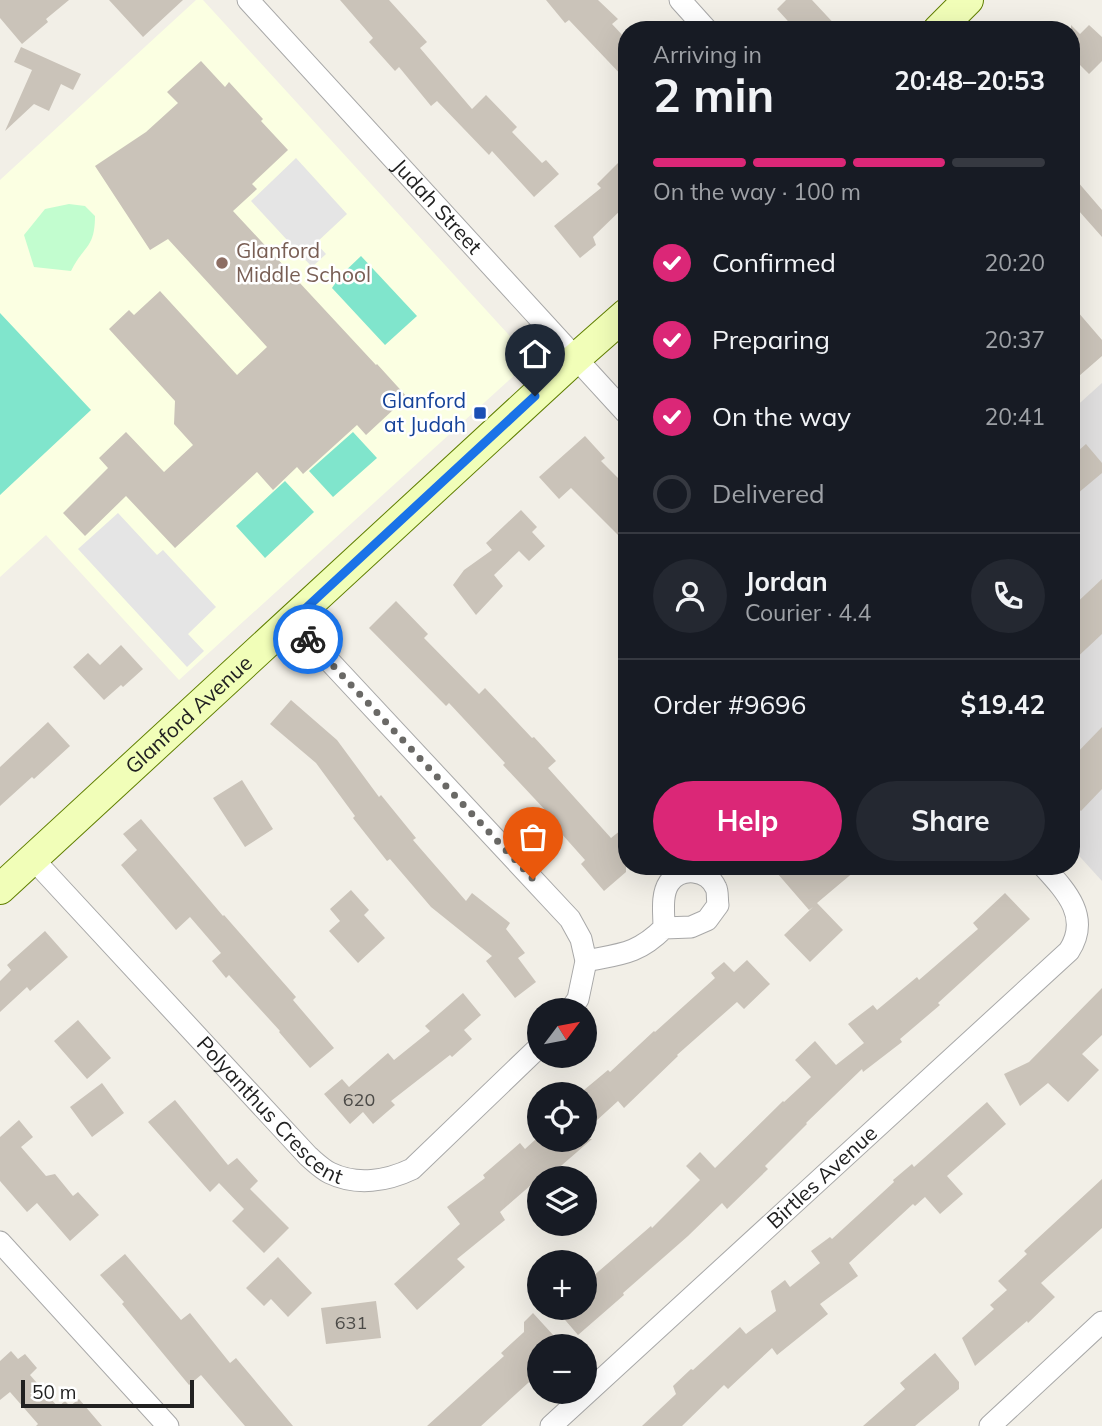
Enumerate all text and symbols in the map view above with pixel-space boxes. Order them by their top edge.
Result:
text: Arriving in [653,40,762,69]
text: 20:48–20:53 [894,64,1045,97]
text: 2 min [653,66,774,124]
street label: Judah Street [388,153,488,259]
text: On the way · 100 m [653,177,861,206]
place label: Glanford Middle School [236,237,371,287]
icon: check [653,244,691,282]
text: Confirmed [712,246,836,279]
text: 20:20 [985,248,1045,277]
marker: Glanford Middle School [214,255,230,271]
icon: check [653,321,691,359]
text: Preparing [712,323,830,356]
pin [505,324,565,396]
text: 20:37 [985,325,1045,354]
icon: home [516,335,554,373]
place label: Glanford at Judah [382,387,466,437]
icon: check [653,398,691,436]
text: On the way [712,400,851,433]
text: 20:41 [985,402,1045,431]
marker: Glanford at Judah [472,405,488,421]
text: Delivered [712,477,825,510]
button: person [653,559,727,633]
button: phone [971,559,1045,633]
text: Jordan [745,565,828,598]
text: Courier · 4.4 [745,598,871,627]
courier [273,604,343,674]
icon: bike [289,620,327,658]
street label: Glanford Avenue [120,649,257,779]
text: Order #9696 [653,688,806,721]
text: $19.42 [961,688,1045,721]
button: Help [653,781,842,861]
button: Share [856,781,1045,861]
pin [503,807,563,879]
icon: bag [514,818,552,856]
north arrow [527,998,597,1068]
map controls [527,998,597,1404]
street label: Polyanthus Crescent [192,1030,346,1189]
button: locate [527,1082,597,1152]
house number: 620 [343,1088,375,1111]
street label: Birtles Avenue [761,1120,882,1234]
button: layers [527,1166,597,1236]
button: + [527,1250,597,1320]
house number: 631 [335,1311,367,1334]
button: − [527,1334,597,1404]
scale bar [21,1377,194,1409]
text: 50 m [32,1380,76,1404]

